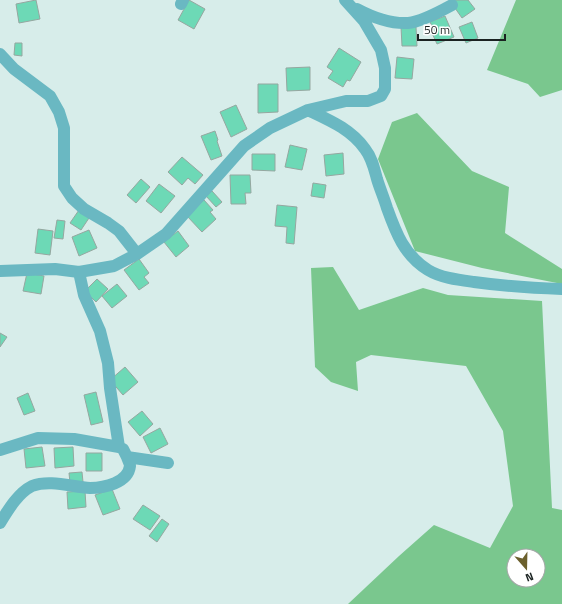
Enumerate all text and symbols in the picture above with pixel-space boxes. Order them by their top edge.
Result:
scale bar [418,16,505,42]
text: 50 m [424,20,450,39]
north arrow [506,548,546,588]
text: N [523,569,536,586]

